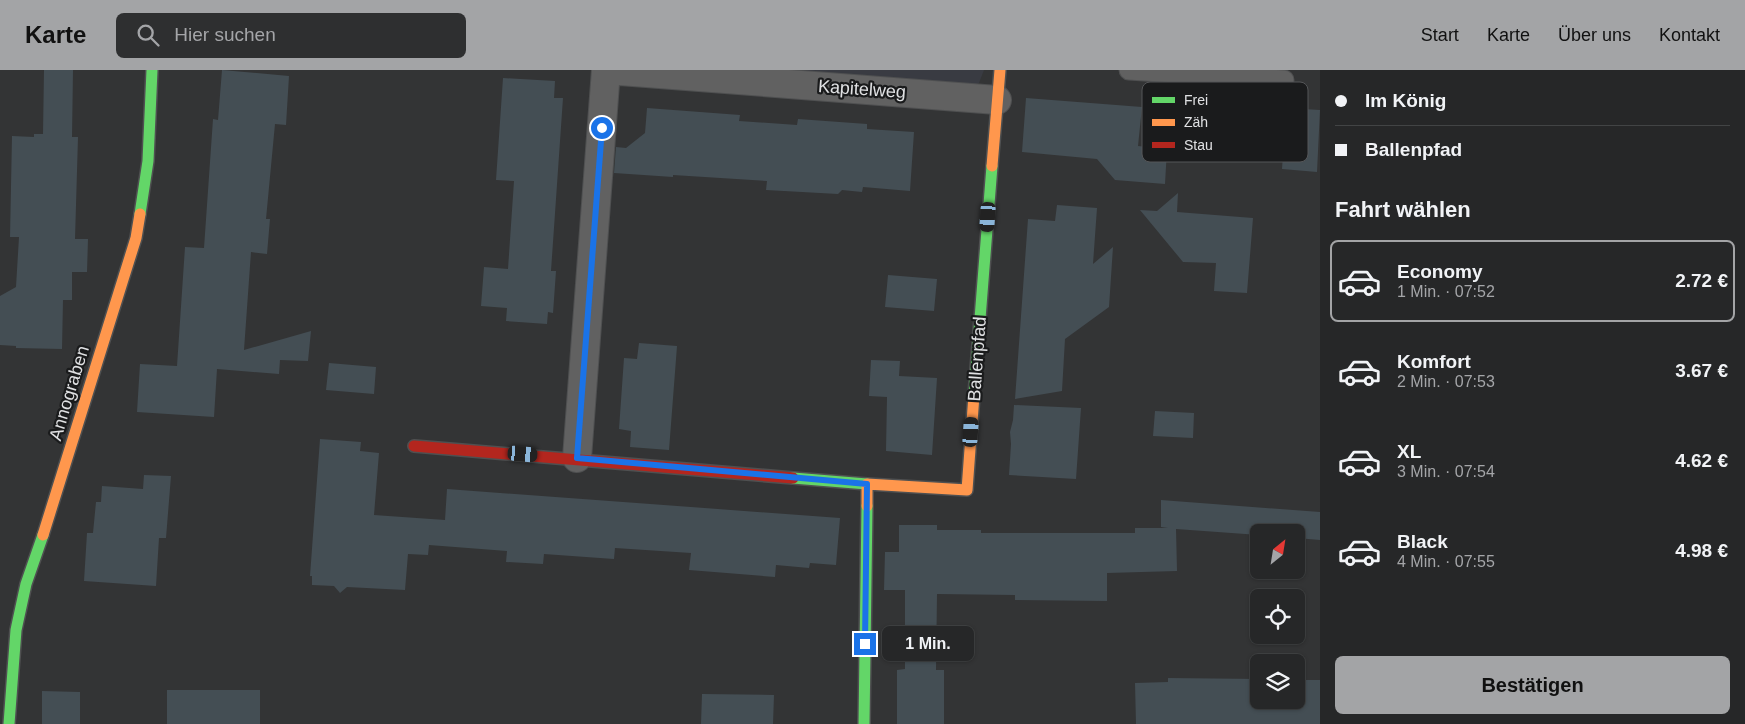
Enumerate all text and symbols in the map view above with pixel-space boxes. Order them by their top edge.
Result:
search box [116,13,466,58]
text: Karte [25,21,86,48]
icon: search [134,21,162,49]
text: Hier suchen [174,24,276,45]
text: Start [1421,25,1459,45]
text: Karte [1487,25,1530,45]
text: Über uns [1558,25,1631,45]
text: Kontakt [1659,25,1720,45]
street label: Kapitelweg [817,76,907,102]
legend [1142,82,1308,162]
text: Im König [1365,90,1446,111]
text: Frei [1184,92,1208,108]
text: Zäh [1184,114,1208,130]
route start [591,117,613,139]
text: Stau [1184,137,1213,153]
text: Ballenpfad [1365,139,1462,160]
text: Fahrt wählen [1335,197,1471,222]
car [979,202,996,232]
icon: car [1337,259,1382,304]
text: Economy [1397,261,1483,282]
text: 2.72 € [1675,270,1728,291]
text: 1 Min. · 07:52 [1397,283,1495,300]
street label: Ballenpfad [964,316,990,402]
street label: Annograben [45,343,93,443]
icon: car [1337,349,1382,394]
text: Komfort [1397,351,1471,372]
text: 3.67 € [1675,360,1728,381]
text: 2 Min. · 07:53 [1397,373,1495,390]
car [962,417,979,447]
icon: car [1337,439,1382,484]
text: XL [1397,441,1421,462]
car [507,445,538,463]
text: 4.62 € [1675,450,1728,471]
text: 3 Min. · 07:54 [1397,463,1495,480]
north arrow [1250,524,1305,579]
map controls [1250,524,1305,709]
icon: car [1337,529,1382,574]
text: Black [1397,531,1448,552]
text: 4.98 € [1675,540,1728,561]
text: 4 Min. · 07:55 [1397,553,1495,570]
button: locate [1250,589,1305,644]
callout: 1 Min. [882,626,975,662]
route end [854,633,876,655]
text: 1 Min. [905,635,951,652]
button: layers [1250,654,1305,709]
button: Bestätigen [1335,656,1730,714]

